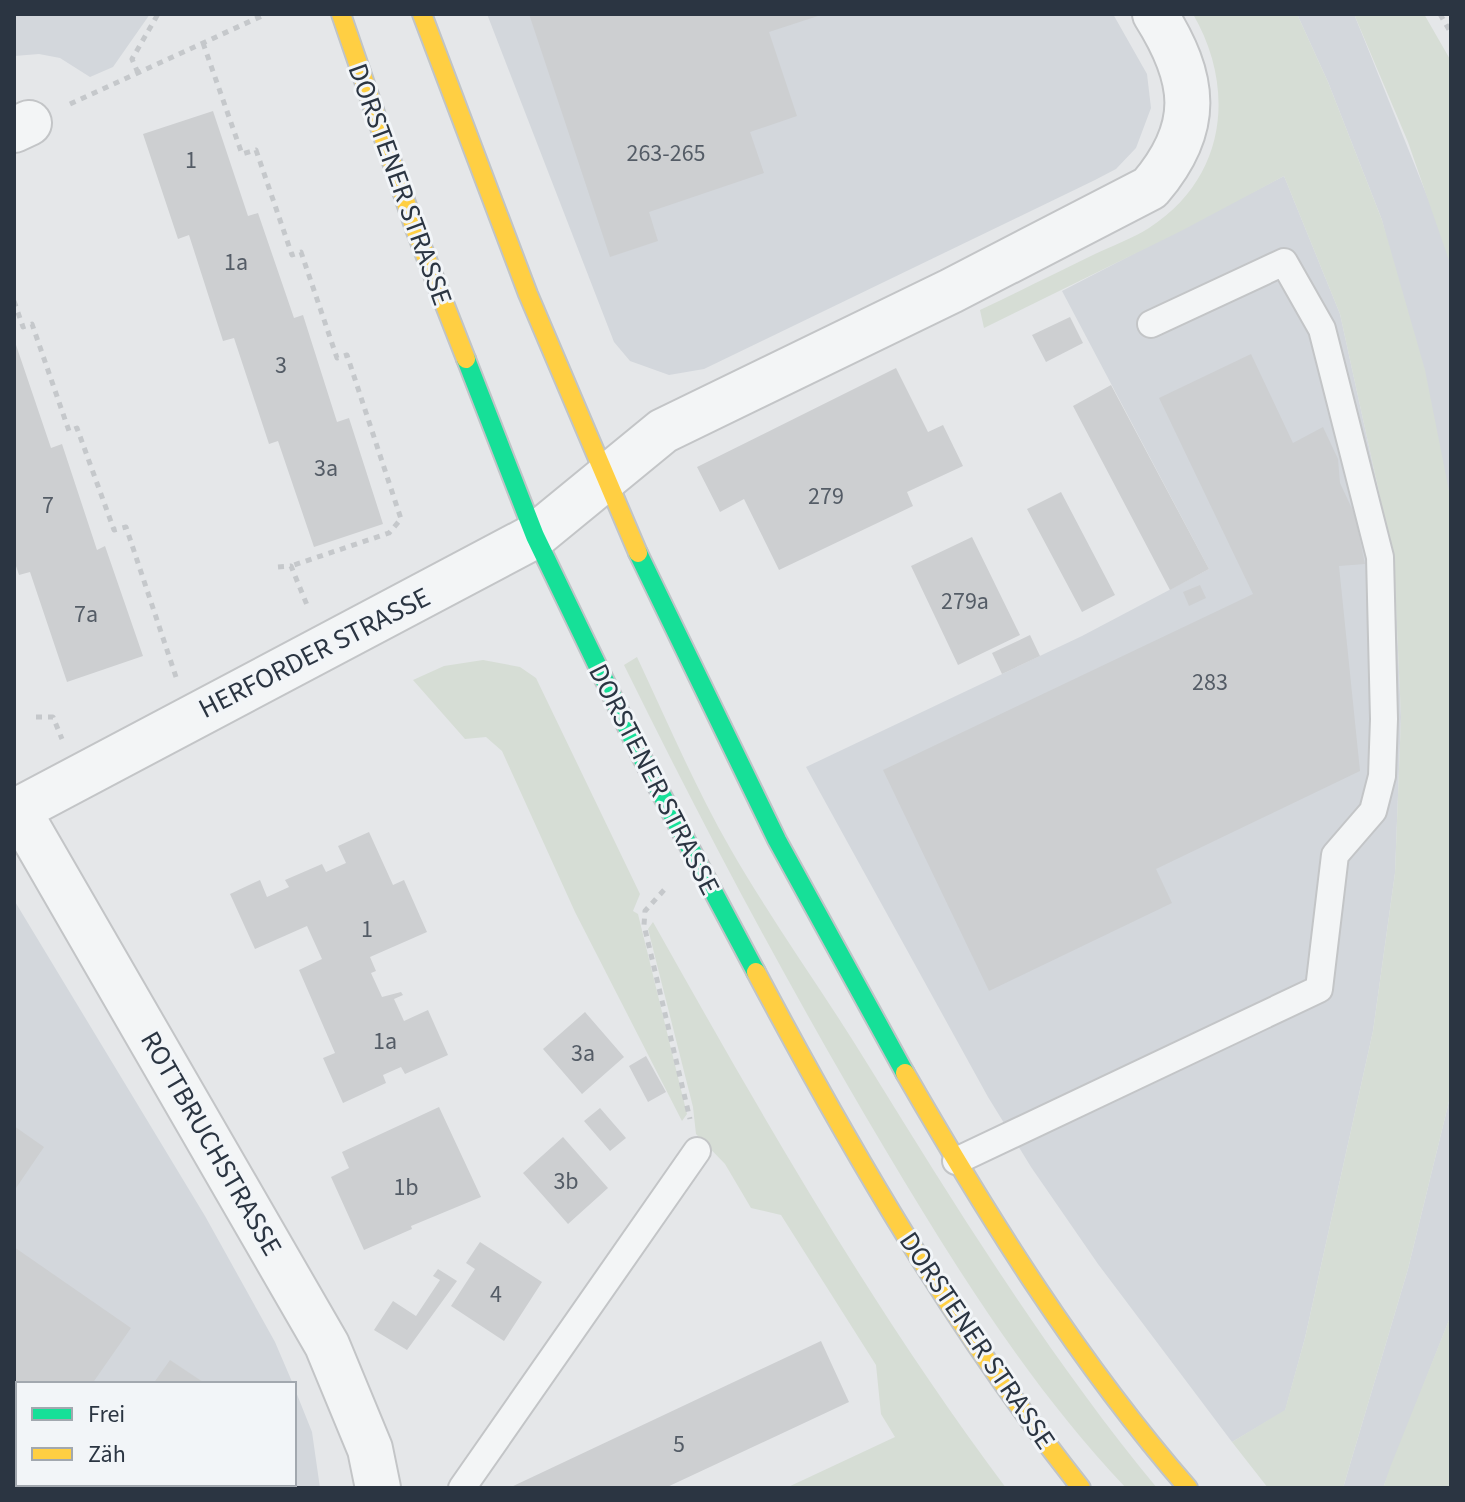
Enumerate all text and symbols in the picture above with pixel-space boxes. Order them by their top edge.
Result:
street label: DORSTENER STRASSE [338,58,462,311]
house number: 263-265 [626,136,706,171]
house number: 1 [185,143,197,178]
house number: 1a [224,245,248,280]
house number: 3 [275,348,287,383]
house number: 3a [314,451,338,486]
house number: 279 [808,479,844,514]
house number: 7 [42,488,54,523]
street label: HERFORDER STRASSE [192,577,437,729]
house number: 279a [941,584,989,619]
house number: 7a [74,597,98,632]
street label: DORSTENER STRASSE [578,657,730,902]
house number: 283 [1192,665,1228,700]
house number: 1 [361,912,373,947]
street label: ROTTBRUCHSTRASSE [130,1024,292,1263]
house number: 1a [373,1024,397,1059]
house number: 3a [571,1036,595,1071]
house number: 3b [553,1164,579,1199]
house number: 1b [393,1170,419,1205]
street label: DORSTENER STRASSE [889,1224,1065,1457]
house number: 4 [490,1277,502,1312]
legend [16,1382,296,1486]
text: Frei [88,1397,125,1432]
house number: 5 [673,1427,685,1462]
text: Zäh [88,1437,126,1472]

